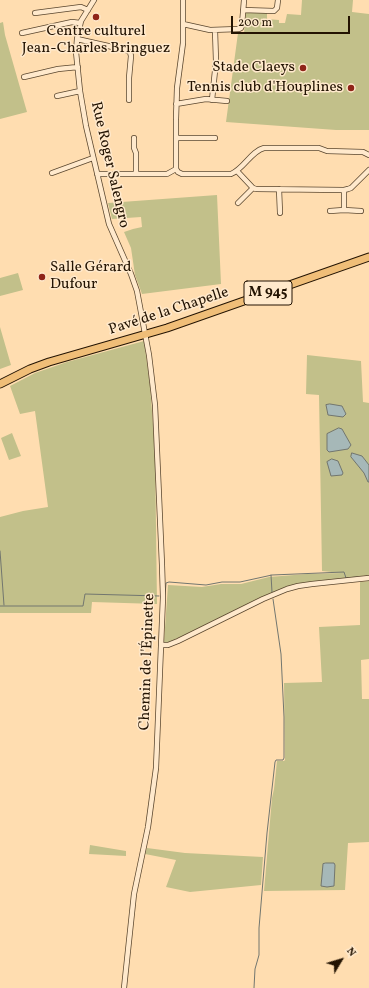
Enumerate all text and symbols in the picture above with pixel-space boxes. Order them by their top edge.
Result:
scale bar [233,8,352,34]
marker: Centre culturel Jean-Charles Bringuez [91,12,101,22]
text: 200 m [238,15,272,31]
place label: Centre culturel Jean-Charles Bringuez [22,23,170,58]
place label: Stade Claeys [212,59,295,77]
marker: Stade Claeys [298,63,308,73]
place label: Tennis club d'Houplines [187,79,343,97]
marker: Tennis club d'Houplines [346,83,356,93]
street label: Rue Roger Salengro [86,100,132,230]
place label: Salle Gérard Dufour [50,259,131,294]
marker: Salle Gérard Dufour [37,272,47,282]
road number: M 945 [244,281,292,305]
street label: Pavé de la Chapelle [107,284,231,340]
street label: Chemin de l'Épinette [137,593,159,731]
north arrow [321,940,361,980]
text: N [342,945,359,960]

